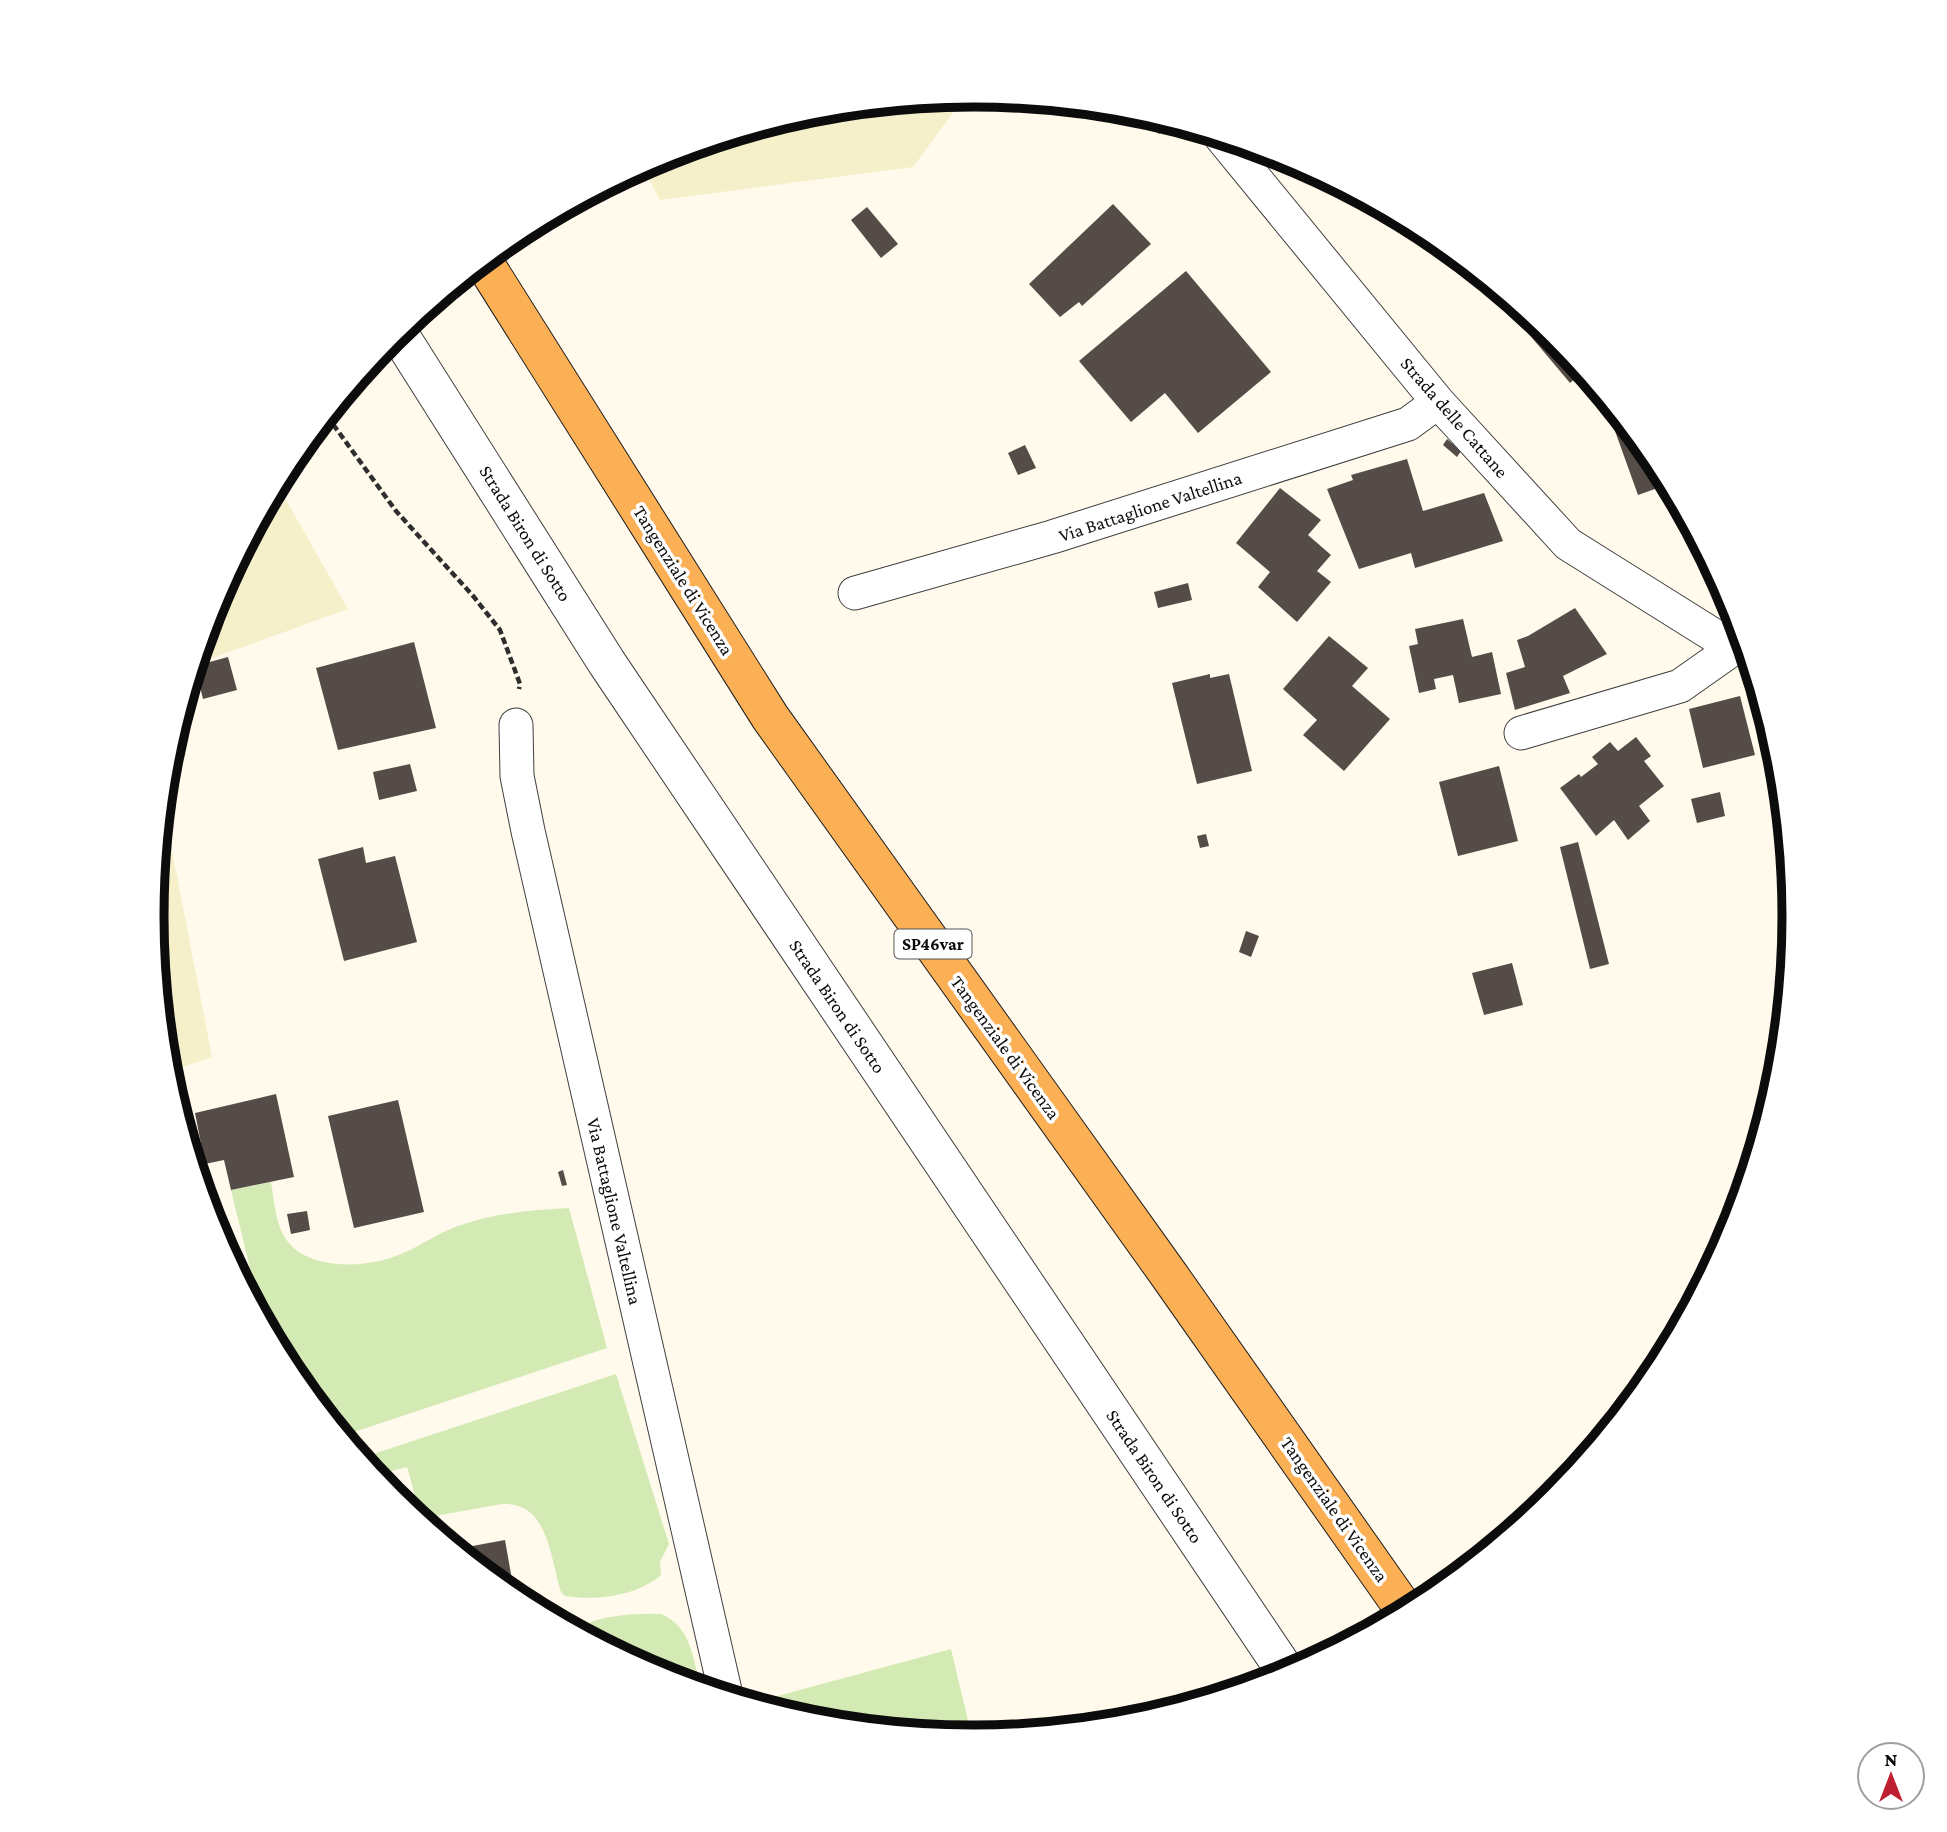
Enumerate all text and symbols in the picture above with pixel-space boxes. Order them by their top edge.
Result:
street label: Strada delle Cattane [1397,353,1513,482]
street label: Strada Biron di Sotto [475,461,576,605]
street label: Via Battaglione Valtellina [1056,467,1245,546]
street label: Tangenziale di Vicenza [629,502,738,659]
road number: SP46var [894,930,972,959]
street label: Strada Biron di Sotto [785,936,890,1077]
street label: Tangenziale di Vicenza [946,971,1065,1123]
street label: Via Battaglione Valtellina [583,1116,646,1307]
street label: Strada Biron di Sotto [1102,1406,1207,1547]
street label: Tangenziale di Vicenza [1277,1433,1393,1586]
north arrow [1856,1741,1926,1811]
text: N [1885,1749,1898,1770]

